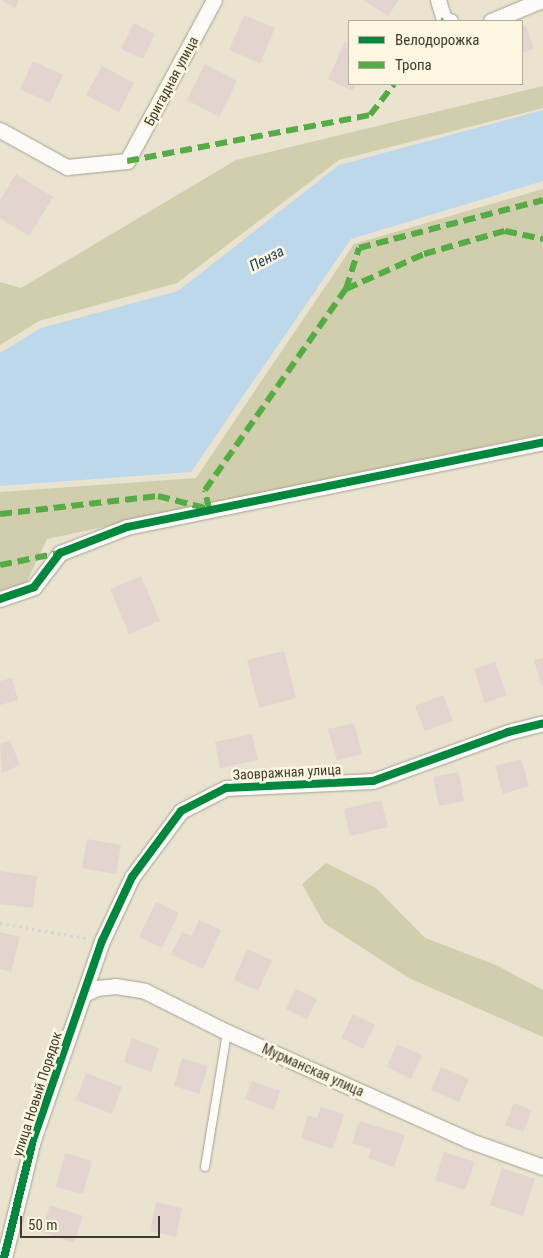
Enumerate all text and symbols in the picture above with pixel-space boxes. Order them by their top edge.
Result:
legend [348,20,523,85]
text: Велодорожка [395,31,480,49]
street label: Бригадная улица [140,33,202,129]
text: Тропа [395,56,432,74]
water label: Пенза [247,242,287,276]
street label: Заовражная улица [232,761,342,783]
street label: улица Новый Порядок [9,1029,65,1159]
street label: Мурманская улица [259,1040,367,1100]
scale bar [22,1206,162,1238]
text: 50 m [28,1216,58,1234]

